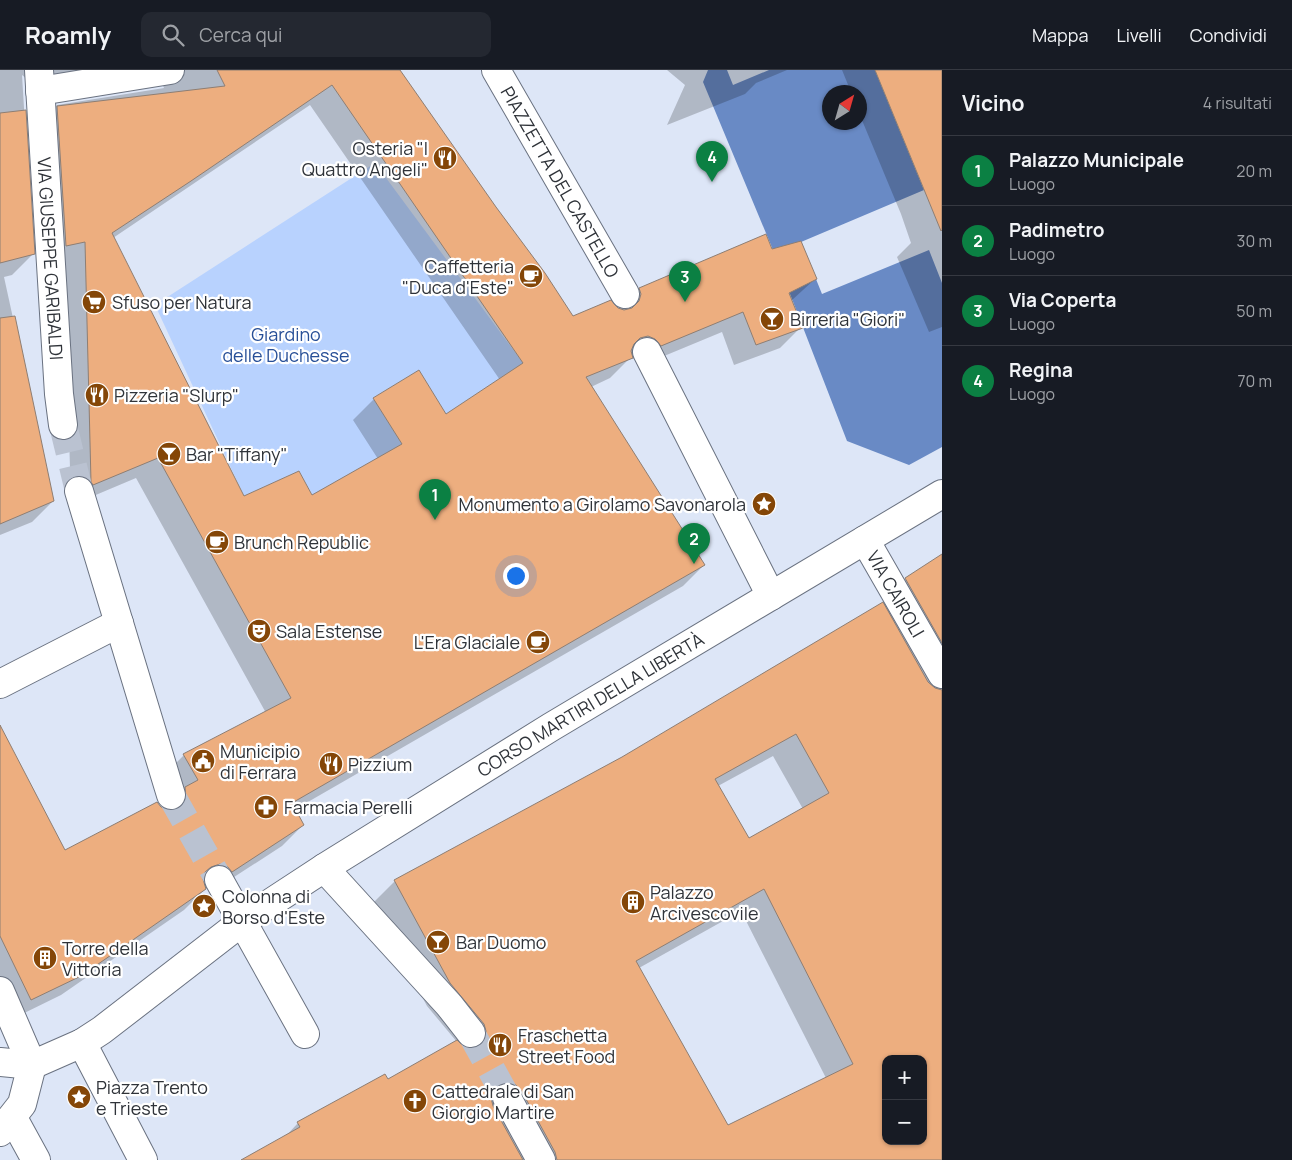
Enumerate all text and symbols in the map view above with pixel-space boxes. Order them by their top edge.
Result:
search box [141,12,491,57]
text: Roamly [25,18,111,51]
icon: search [159,21,187,49]
text: Cerca qui [199,22,282,48]
text: Mappa [1032,23,1088,47]
text: Livelli [1116,23,1162,47]
text: Condividi [1190,23,1267,47]
street label: PIAZZETTA DEL CASTELLO [496,82,625,282]
north arrow [822,85,867,130]
text: Vicino [962,89,1025,117]
text: 4 risultati [1203,92,1272,114]
place label: Osteria "I Quattro Angeli" [302,136,428,181]
pin: 4 [696,141,728,182]
restaurant icon: Osteria "I Quattro Angeli" [432,145,458,171]
text: Palazzo Municipale [1009,147,1184,173]
street label: VIA GIUSEPPE GARIBALDI [32,156,69,361]
text: 1 [974,160,982,182]
text: 20 m [1236,160,1272,182]
text: Luogo [1009,173,1055,195]
text: Padimetro [1009,217,1105,243]
text: 2 [973,230,983,252]
text: 30 m [1237,230,1272,252]
text: Luogo [1009,243,1055,265]
place label: Caffetteria "Duca d'Este" [402,254,514,299]
pin: 3 [669,261,701,302]
cafe icon: Caffetteria "Duca d'Este" [518,263,544,289]
text: Via Coperta [1009,287,1117,313]
supermarket icon: Sfuso per Natura [81,289,107,315]
place label: Sfuso per Natura [112,290,251,314]
text: 3 [973,300,983,322]
text: 50 m [1236,300,1272,322]
bar icon: Birreria "Giori" [759,306,785,332]
place label: Birreria "Giori" [790,307,905,331]
text: Luogo [1009,313,1055,335]
park label: Giardino delle Duchesse [222,322,350,367]
text: Regina [1009,357,1073,383]
text: 4 [973,370,983,392]
text: 70 m [1237,370,1272,392]
restaurant icon: Pizzeria "Slurp" [84,382,110,408]
place label: Pizzeria "Slurp" [114,383,239,407]
text: Luogo [1009,383,1055,405]
bar icon: Bar "Tiffany" [156,441,182,467]
place label: Bar "Tiffany" [186,442,288,466]
pin: 1 [419,479,451,520]
place icon: Monumento a Girolamo Savonarola [751,491,777,517]
place label: Monumento a Girolamo Savonarola [458,492,746,516]
pin: 2 [678,523,710,564]
cafe icon: Brunch Republic [204,529,230,555]
place label: Brunch Republic [234,530,369,554]
street label: VIA CAIROLI [862,546,930,641]
your location [503,563,529,589]
theatre icon: Sala Estense [246,618,272,644]
place label: Sala Estense [276,619,382,643]
street label: CORSO MARTIRI DELLA LIBERTÀ [472,626,709,782]
cafe icon: L'Era Glaciale [525,629,551,655]
place label: L'Era Glaciale [414,630,520,654]
place label: Municipio di Ferrara [220,739,300,784]
public building icon: Municipio di Ferrara [190,748,216,774]
restaurant icon: Pizzium [318,751,344,777]
place label: Pizzium [348,752,412,776]
pharmacy icon: Farmacia Perelli [253,794,279,820]
place label: Farmacia Perelli [284,795,413,819]
place label: Palazzo Arcivescovile [650,880,758,925]
place label: Colonna di Borso d'Este [222,884,325,929]
building icon: Palazzo Arcivescovile [620,889,646,915]
place icon: Colonna di Borso d'Este [191,893,217,919]
bar icon: Bar Duomo [425,929,451,955]
place label: Bar Duomo [456,930,546,954]
place label: Torre della Vittoria [62,936,148,981]
building icon: Torre della Vittoria [32,945,58,971]
place label: Fraschetta Street Food [518,1023,615,1068]
restaurant icon: Fraschetta Street Food [487,1032,513,1058]
map controls [882,1055,927,1145]
button: + [882,1055,927,1100]
place label: Piazza Trento e Trieste [96,1075,208,1120]
place label: Cattedrale di San Giorgio Martire [432,1079,574,1124]
place icon: Piazza Trento e Trieste [66,1084,92,1110]
church icon: Cattedrale di San Giorgio Martire [402,1088,428,1114]
button: − [882,1100,927,1145]

